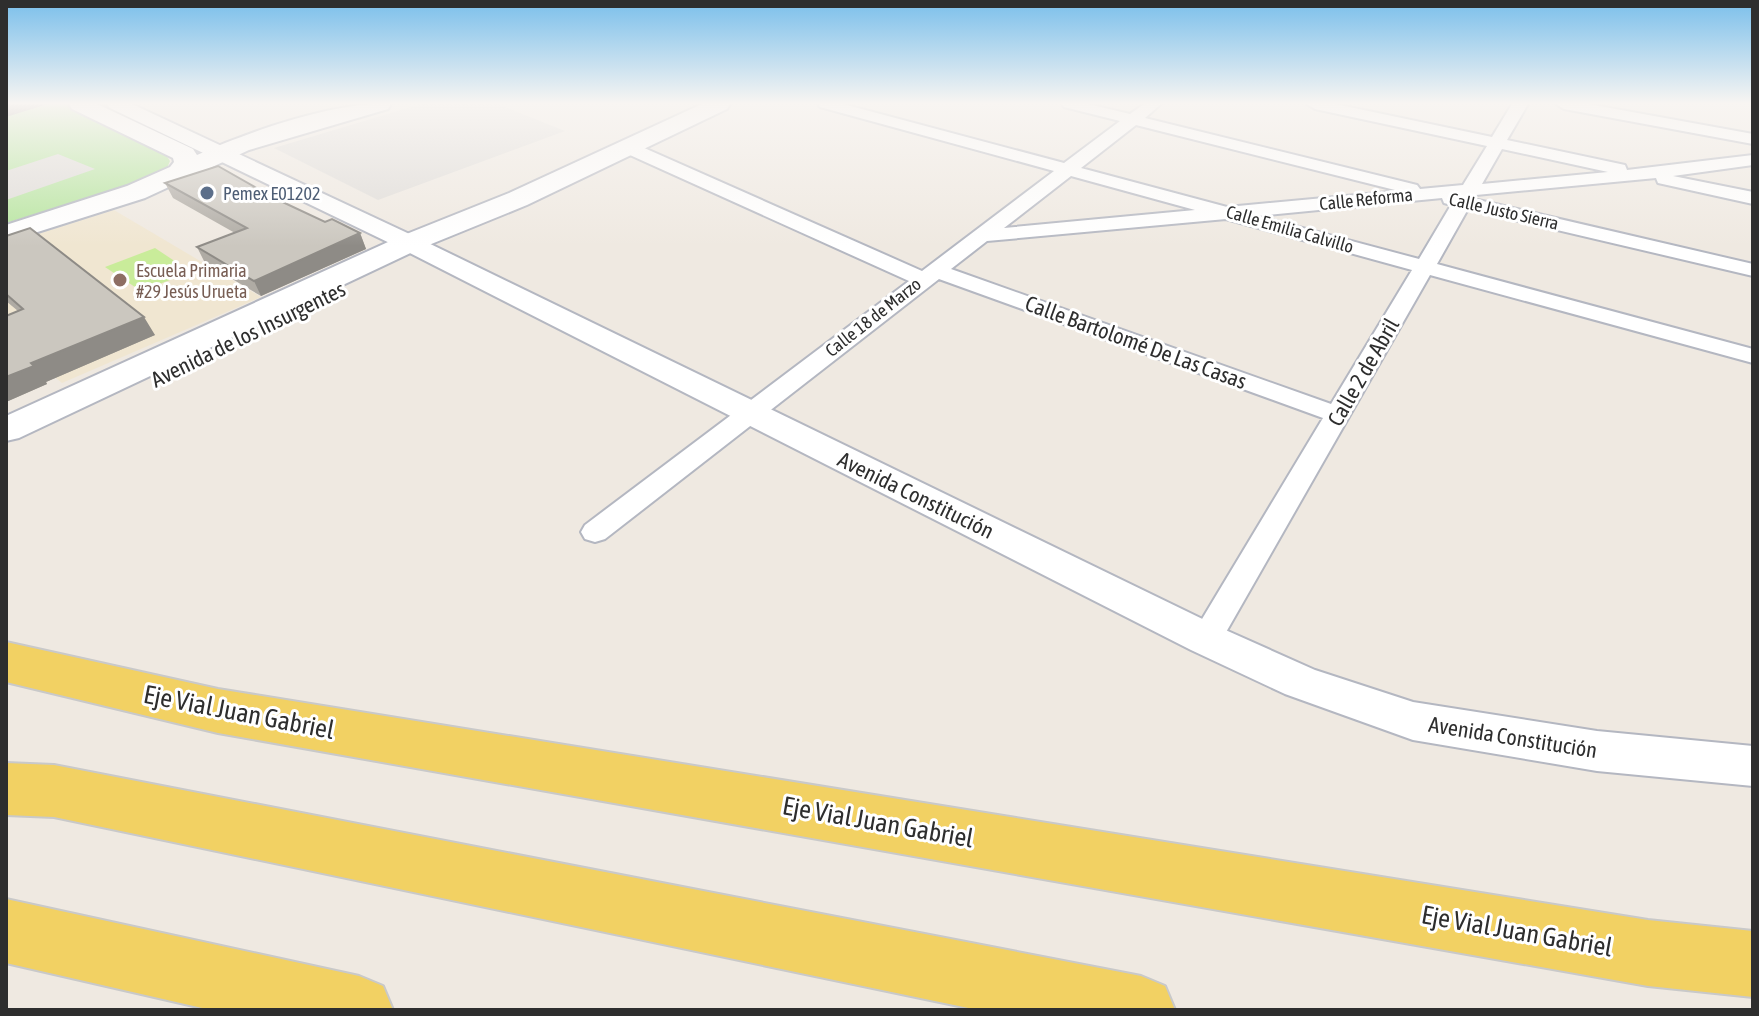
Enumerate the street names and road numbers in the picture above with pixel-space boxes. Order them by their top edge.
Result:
street label: Calle Reforma [1318,184,1414,214]
street label: Calle Justo Sierra [1447,188,1561,234]
street label: Calle Emilia Calvillo [1224,201,1356,257]
street label: Calle 18 de Marzo [821,273,925,361]
street label: Avenida de los Insurgentes [146,275,350,392]
street label: Calle Bartolomé De Las Casas [1022,290,1250,394]
street label: Calle 2 de Abril [1322,313,1404,430]
street label: Avenida Constitución [834,446,998,544]
street label: Eje Vial Juan Gabriel [141,679,337,745]
street label: Avenida Constitución [1427,711,1599,763]
street label: Eje Vial Juan Gabriel [780,790,976,854]
street label: Eje Vial Juan Gabriel [1419,899,1615,963]

